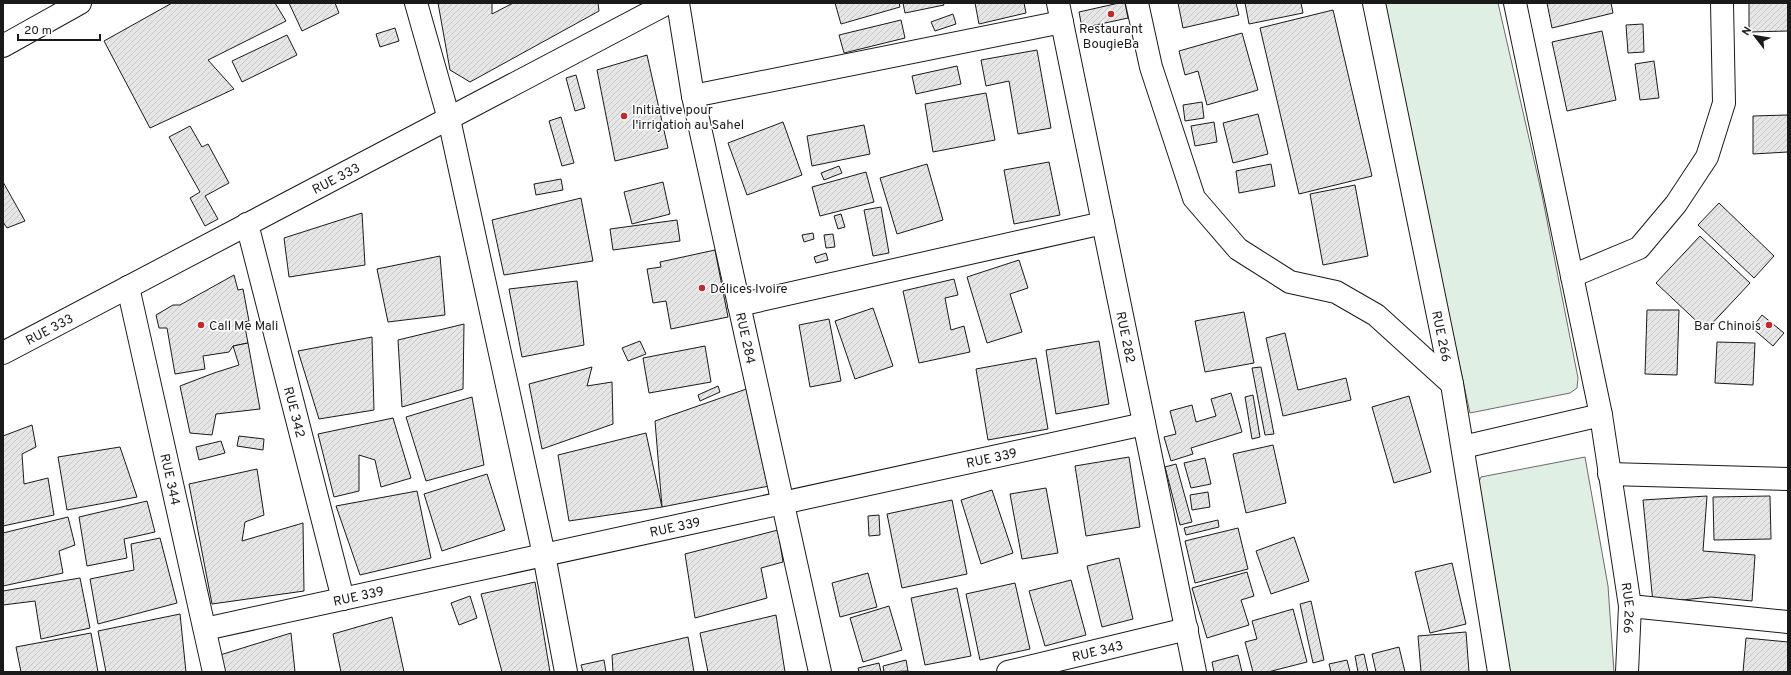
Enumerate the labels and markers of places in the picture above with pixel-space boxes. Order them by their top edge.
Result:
marker: Restaurant BougieBa [1106,9,1116,19]
place label: Restaurant BougieBa [1079,22,1143,53]
place label: Initiative pour l'irrigation au Sahel [632,103,744,134]
marker: Initiative pour l'irrigation au Sahel [619,111,629,121]
place label: Délices Ivoire [710,282,788,298]
marker: Délices Ivoire [697,283,707,293]
place label: Call Me Mali [209,319,278,335]
place label: Bar Chinois [1694,319,1761,335]
marker: Call Me Mali [196,320,206,330]
marker: Bar Chinois [1764,320,1774,330]

